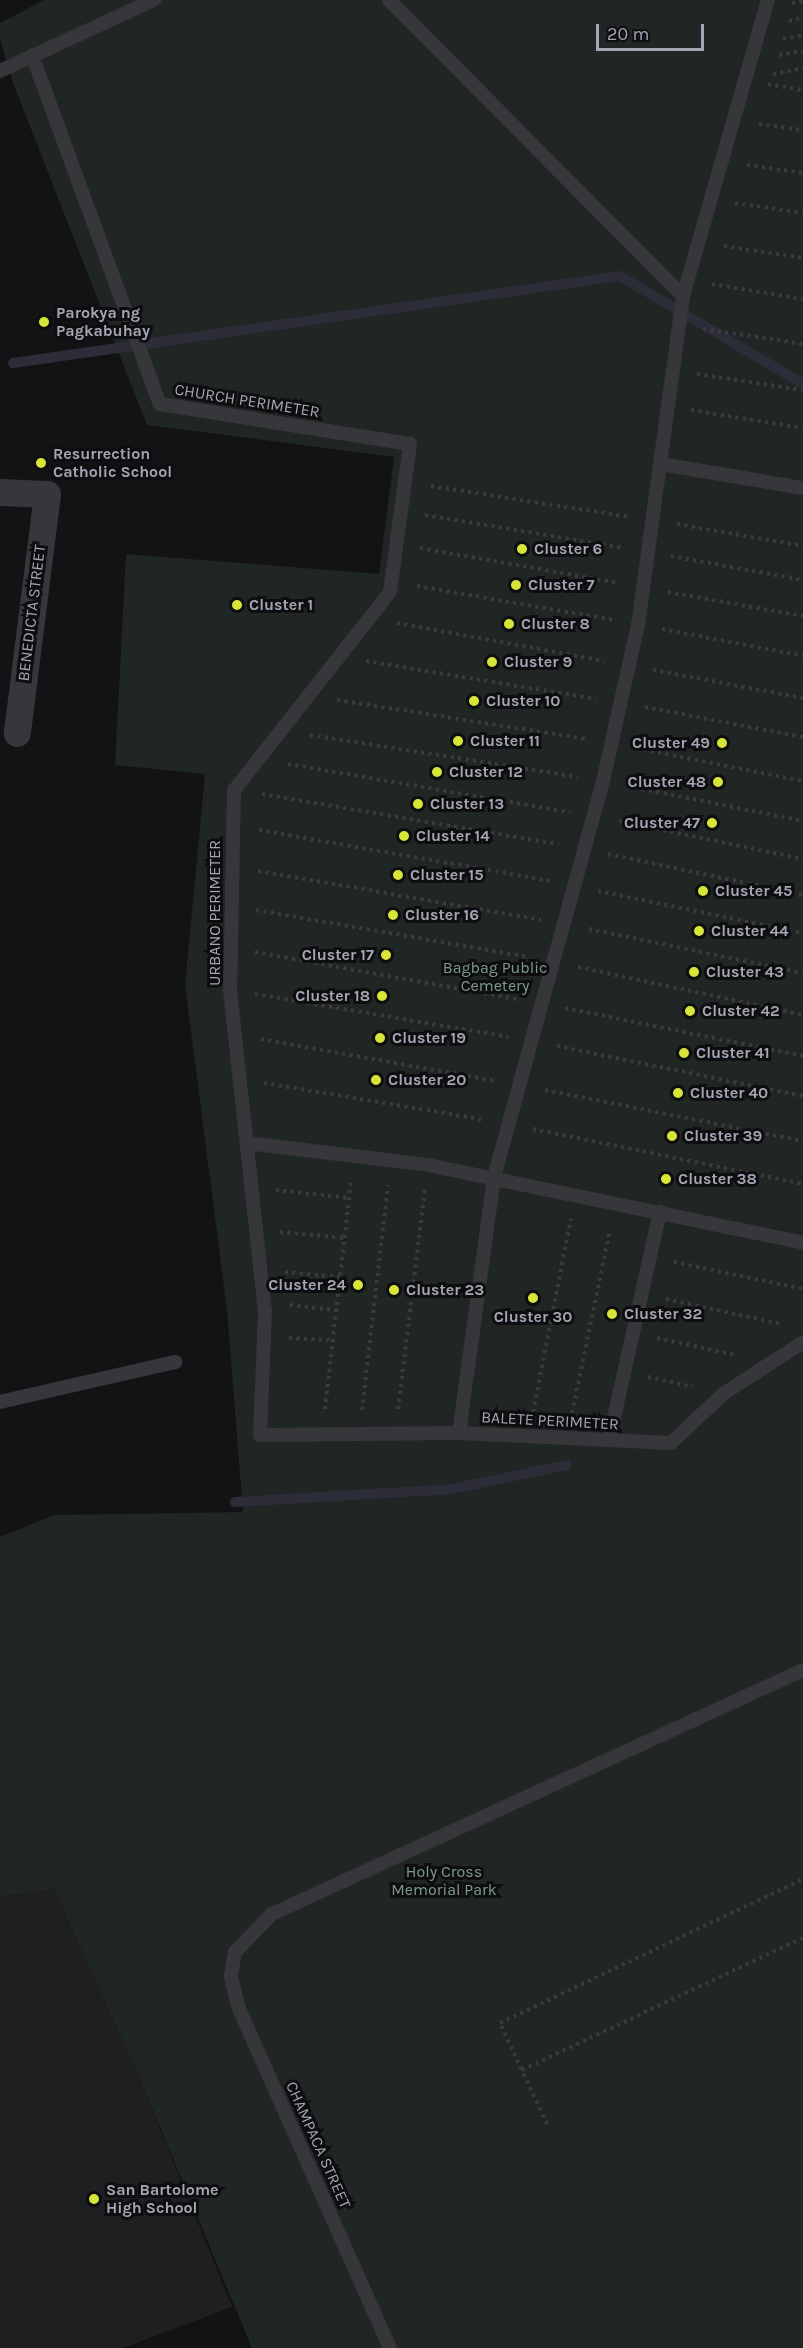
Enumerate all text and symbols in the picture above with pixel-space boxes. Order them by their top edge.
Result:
scale bar [599,12,707,50]
text: 20 m [607,23,649,45]
place label: Parokya ng Pagkabuhay [56,303,150,341]
marker: Parokya ng Pagkabuhay [37,315,51,329]
street label: CHURCH PERIMETER [173,380,321,422]
place label: Resurrection Catholic School [53,444,172,482]
marker: Resurrection Catholic School [34,456,48,470]
place label: Cluster 6 [534,539,602,559]
marker: Cluster 6 [515,542,529,556]
street label: BENEDICTA STREET [14,544,50,682]
place label: Cluster 7 [528,575,595,595]
marker: Cluster 7 [509,578,523,592]
place label: Cluster 1 [249,595,313,615]
marker: Cluster 1 [230,598,244,612]
place label: Cluster 8 [521,614,590,634]
marker: Cluster 8 [502,617,516,631]
place label: Cluster 9 [504,652,572,672]
marker: Cluster 9 [485,655,499,669]
place label: Cluster 10 [486,691,560,711]
marker: Cluster 10 [467,694,481,708]
place label: Cluster 11 [470,731,540,751]
place label: Cluster 49 [632,733,710,753]
marker: Cluster 11 [451,734,465,748]
marker: Cluster 49 [715,736,729,750]
place label: Cluster 12 [449,762,523,782]
marker: Cluster 12 [430,765,444,779]
place label: Cluster 48 [628,772,706,792]
marker: Cluster 48 [711,775,725,789]
place label: Cluster 13 [430,794,504,814]
marker: Cluster 13 [411,797,425,811]
place label: Cluster 47 [624,813,700,833]
marker: Cluster 47 [705,816,719,830]
place label: Cluster 14 [416,826,490,846]
marker: Cluster 14 [397,829,411,843]
street label: URBANO PERIMETER [205,840,225,986]
place label: Cluster 15 [410,865,484,885]
marker: Cluster 15 [391,868,405,882]
place label: Cluster 45 [715,881,792,901]
marker: Cluster 45 [696,884,710,898]
place label: Cluster 16 [405,905,479,925]
marker: Cluster 16 [386,908,400,922]
place label: Cluster 44 [711,921,789,941]
marker: Cluster 44 [692,924,706,938]
place label: Cluster 17 [302,945,374,965]
marker: Cluster 17 [379,948,393,962]
park label: Bagbag Public Cemetery [443,958,547,996]
place label: Cluster 43 [706,962,784,982]
marker: Cluster 43 [687,965,701,979]
place label: Cluster 18 [295,986,370,1006]
marker: Cluster 18 [375,989,389,1003]
place label: Cluster 42 [702,1001,780,1021]
marker: Cluster 42 [683,1004,697,1018]
place label: Cluster 19 [392,1028,466,1048]
marker: Cluster 19 [373,1031,387,1045]
place label: Cluster 41 [696,1043,770,1063]
marker: Cluster 41 [677,1046,691,1060]
place label: Cluster 20 [388,1070,466,1090]
marker: Cluster 20 [369,1073,383,1087]
place label: Cluster 40 [690,1083,768,1103]
marker: Cluster 40 [671,1086,685,1100]
place label: Cluster 39 [684,1126,762,1146]
marker: Cluster 39 [665,1129,679,1143]
place label: Cluster 38 [678,1169,757,1189]
marker: Cluster 38 [659,1172,673,1186]
place label: Cluster 24 [268,1275,346,1295]
marker: Cluster 24 [351,1278,365,1292]
place label: Cluster 23 [406,1280,484,1300]
marker: Cluster 23 [387,1283,401,1297]
marker: Cluster 30 [526,1291,540,1305]
place label: Cluster 32 [624,1304,702,1324]
place label: Cluster 30 [494,1307,572,1327]
marker: Cluster 32 [605,1307,619,1321]
street label: BALETE PERIMETER [481,1408,619,1434]
park label: Holy Cross Memorial Park [391,1862,497,1900]
street label: CHAMPACA STREET [281,2079,355,2211]
place label: San Bartolome High School [106,2180,219,2218]
marker: San Bartolome High School [87,2192,101,2206]

